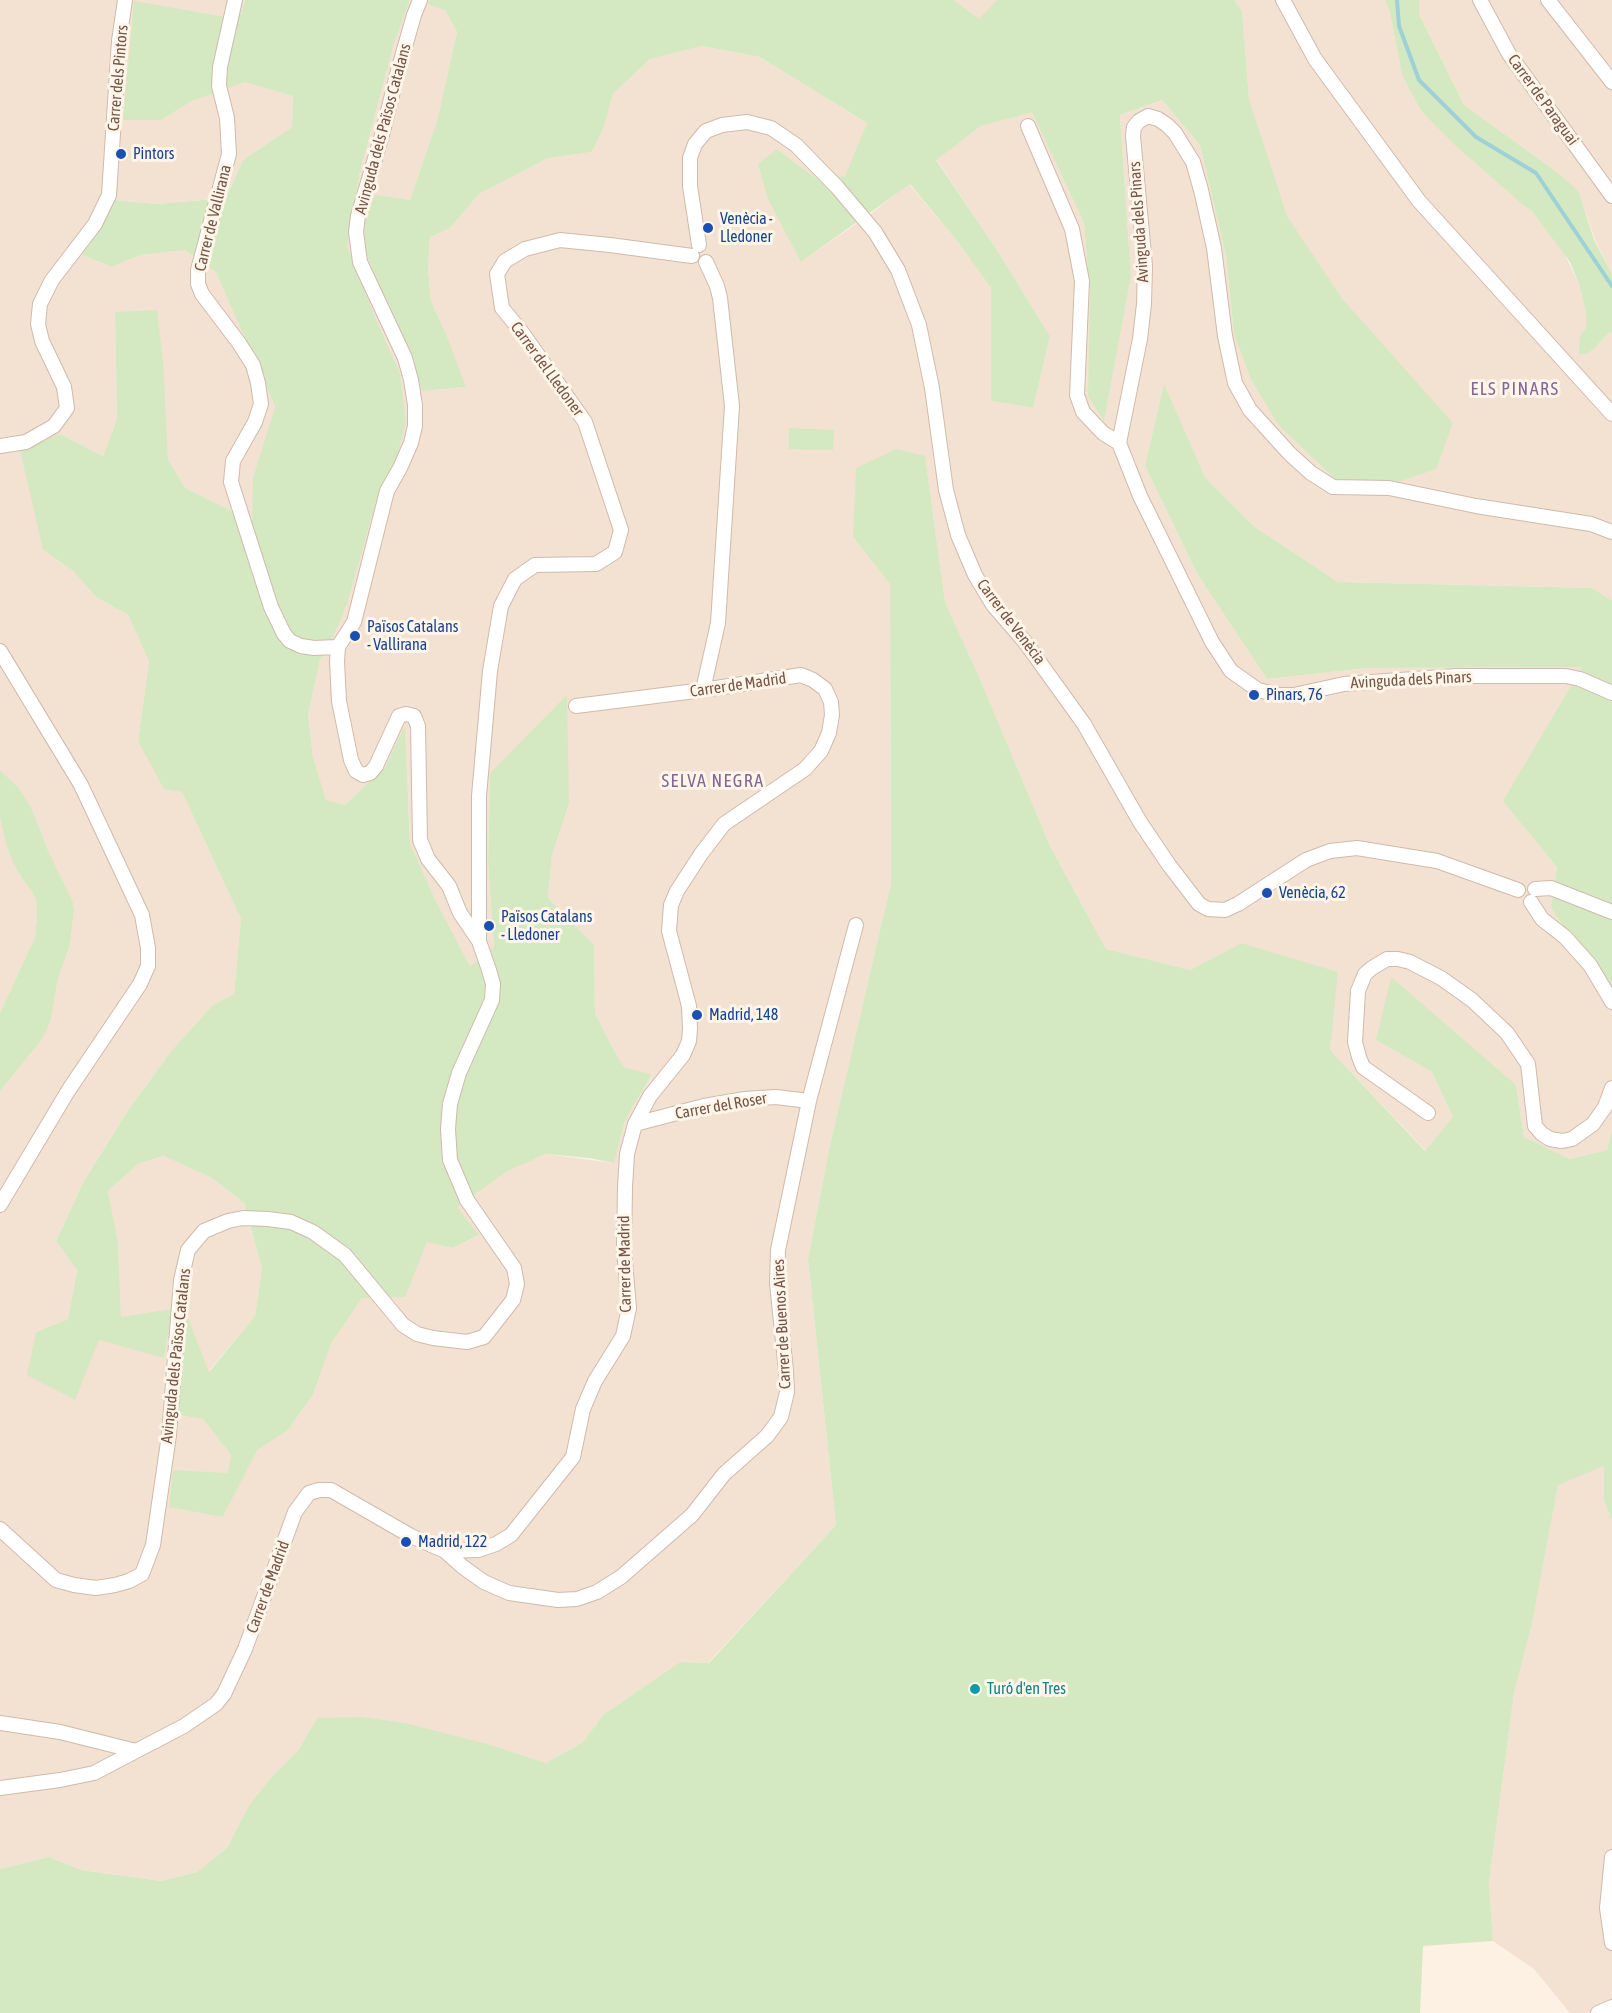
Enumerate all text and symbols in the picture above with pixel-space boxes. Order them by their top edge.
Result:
street label: Carrer dels Pintors [104,24,132,132]
street label: Avinguda dels Països Catalans [351,41,415,217]
street label: Carrer de Paraguai [1504,51,1582,149]
place label: Pintors [133,144,174,164]
marker: Pintors [114,147,128,161]
street label: Avinguda dels Pinars [1125,161,1153,283]
street label: Carrer de Vallirana [190,163,236,273]
place label: Venècia - Lledoner [720,209,773,247]
marker: Venècia - Lledoner [701,221,715,235]
street label: Carrer del Lledoner [506,318,588,420]
district label: ELS PINARS [1470,378,1560,400]
street label: Carrer de Venècia [973,576,1049,668]
place label: Països Catalans - Vallirana [367,617,458,655]
marker: Països Catalans - Vallirana [348,629,362,643]
street label: Avinguda dels Pinars [1350,667,1472,693]
street label: Carrer de Madrid [689,669,787,701]
place label: Pinars, 76 [1266,685,1323,705]
marker: Pinars, 76 [1247,688,1261,702]
district label: SELVA NEGRA [661,770,765,792]
place label: Venècia, 62 [1279,883,1346,903]
marker: Venècia, 62 [1260,886,1274,900]
place label: Països Catalans - Lledoner [501,907,592,945]
marker: Països Catalans - Lledoner [482,919,496,933]
place label: Madrid, 148 [709,1005,778,1025]
marker: Madrid, 148 [690,1008,704,1022]
street label: Carrer del Roser [674,1088,768,1124]
street label: Carrer de Madrid [615,1215,635,1313]
street label: Carrer de Buenos Aires [769,1259,795,1389]
street label: Avinguda dels Països Catalans [157,1267,195,1445]
place label: Madrid, 122 [418,1532,487,1552]
marker: Madrid, 122 [399,1535,413,1549]
street label: Carrer de Madrid [242,1538,294,1636]
place label: Turó d'en Tres [987,1679,1066,1699]
marker: Turó d'en Tres [968,1682,982,1696]

